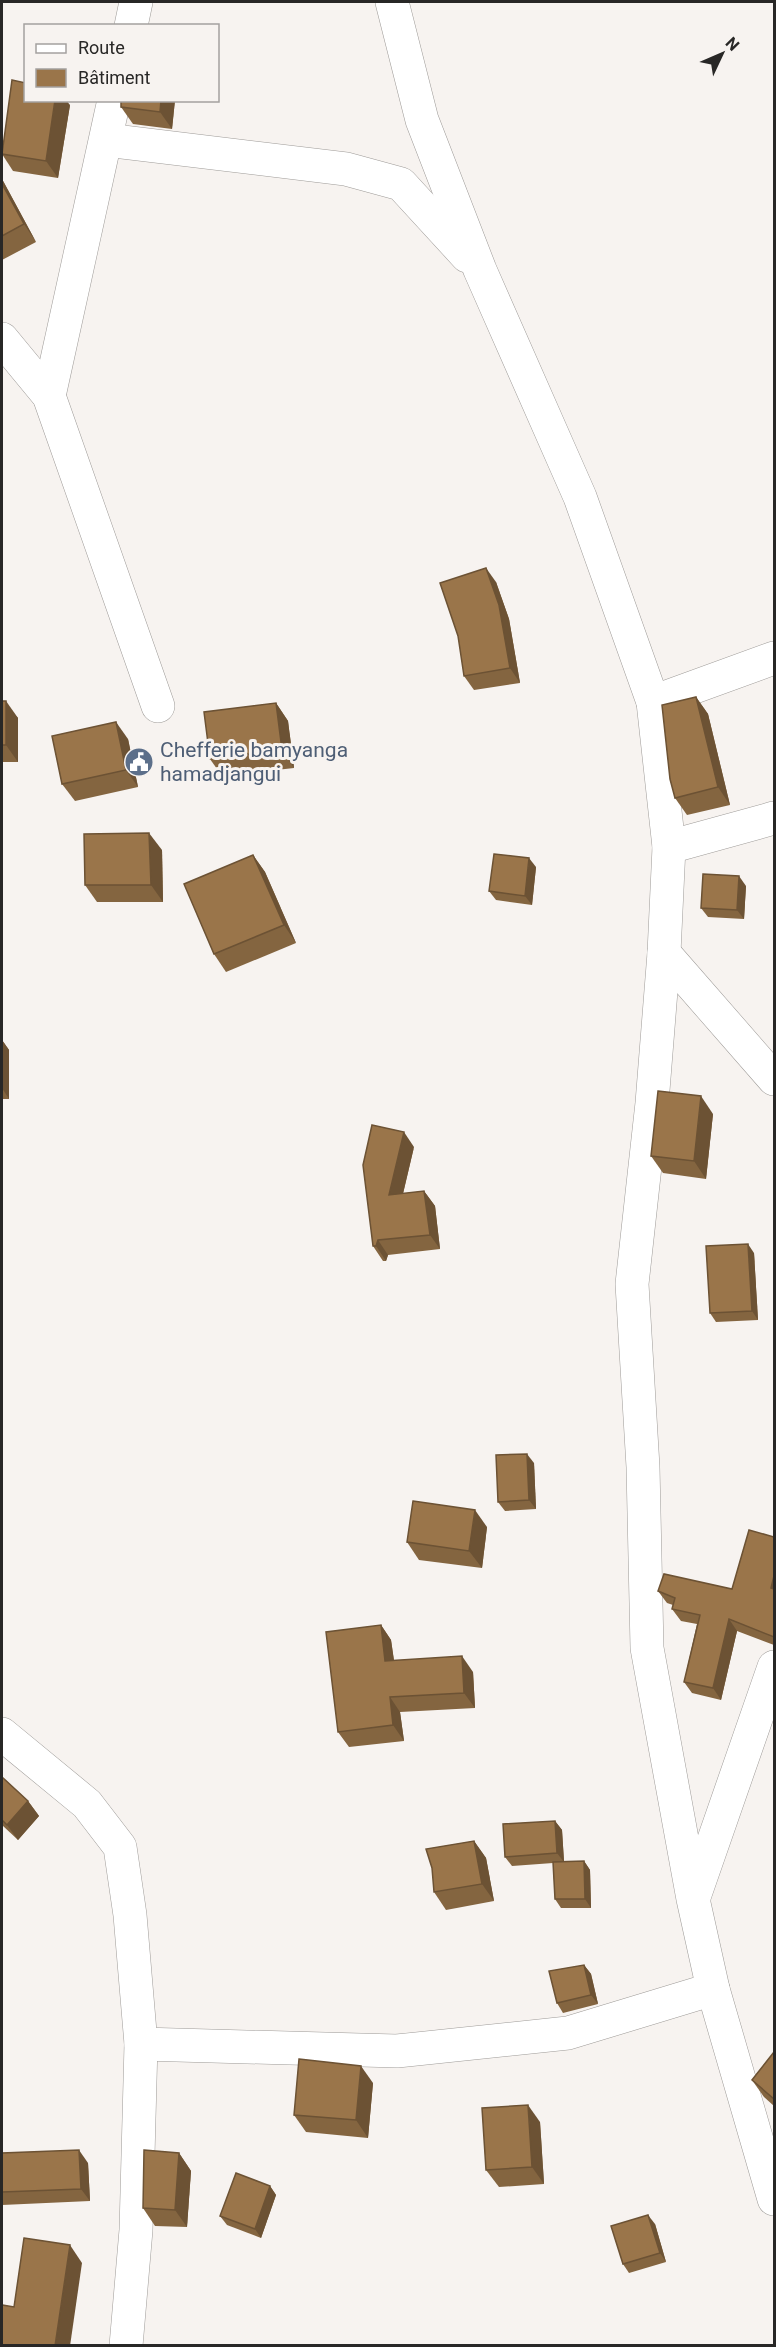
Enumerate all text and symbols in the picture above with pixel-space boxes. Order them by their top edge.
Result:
legend [24,24,219,102]
north arrow [692,24,752,84]
text: N [722,33,743,55]
text: Route [78,37,125,58]
text: Bâtiment [78,67,151,88]
place label: Chefferie bamyanga hamadjangui [160,738,348,786]
public building icon: Chefferie bamyanga hamadjangui [123,746,155,778]

